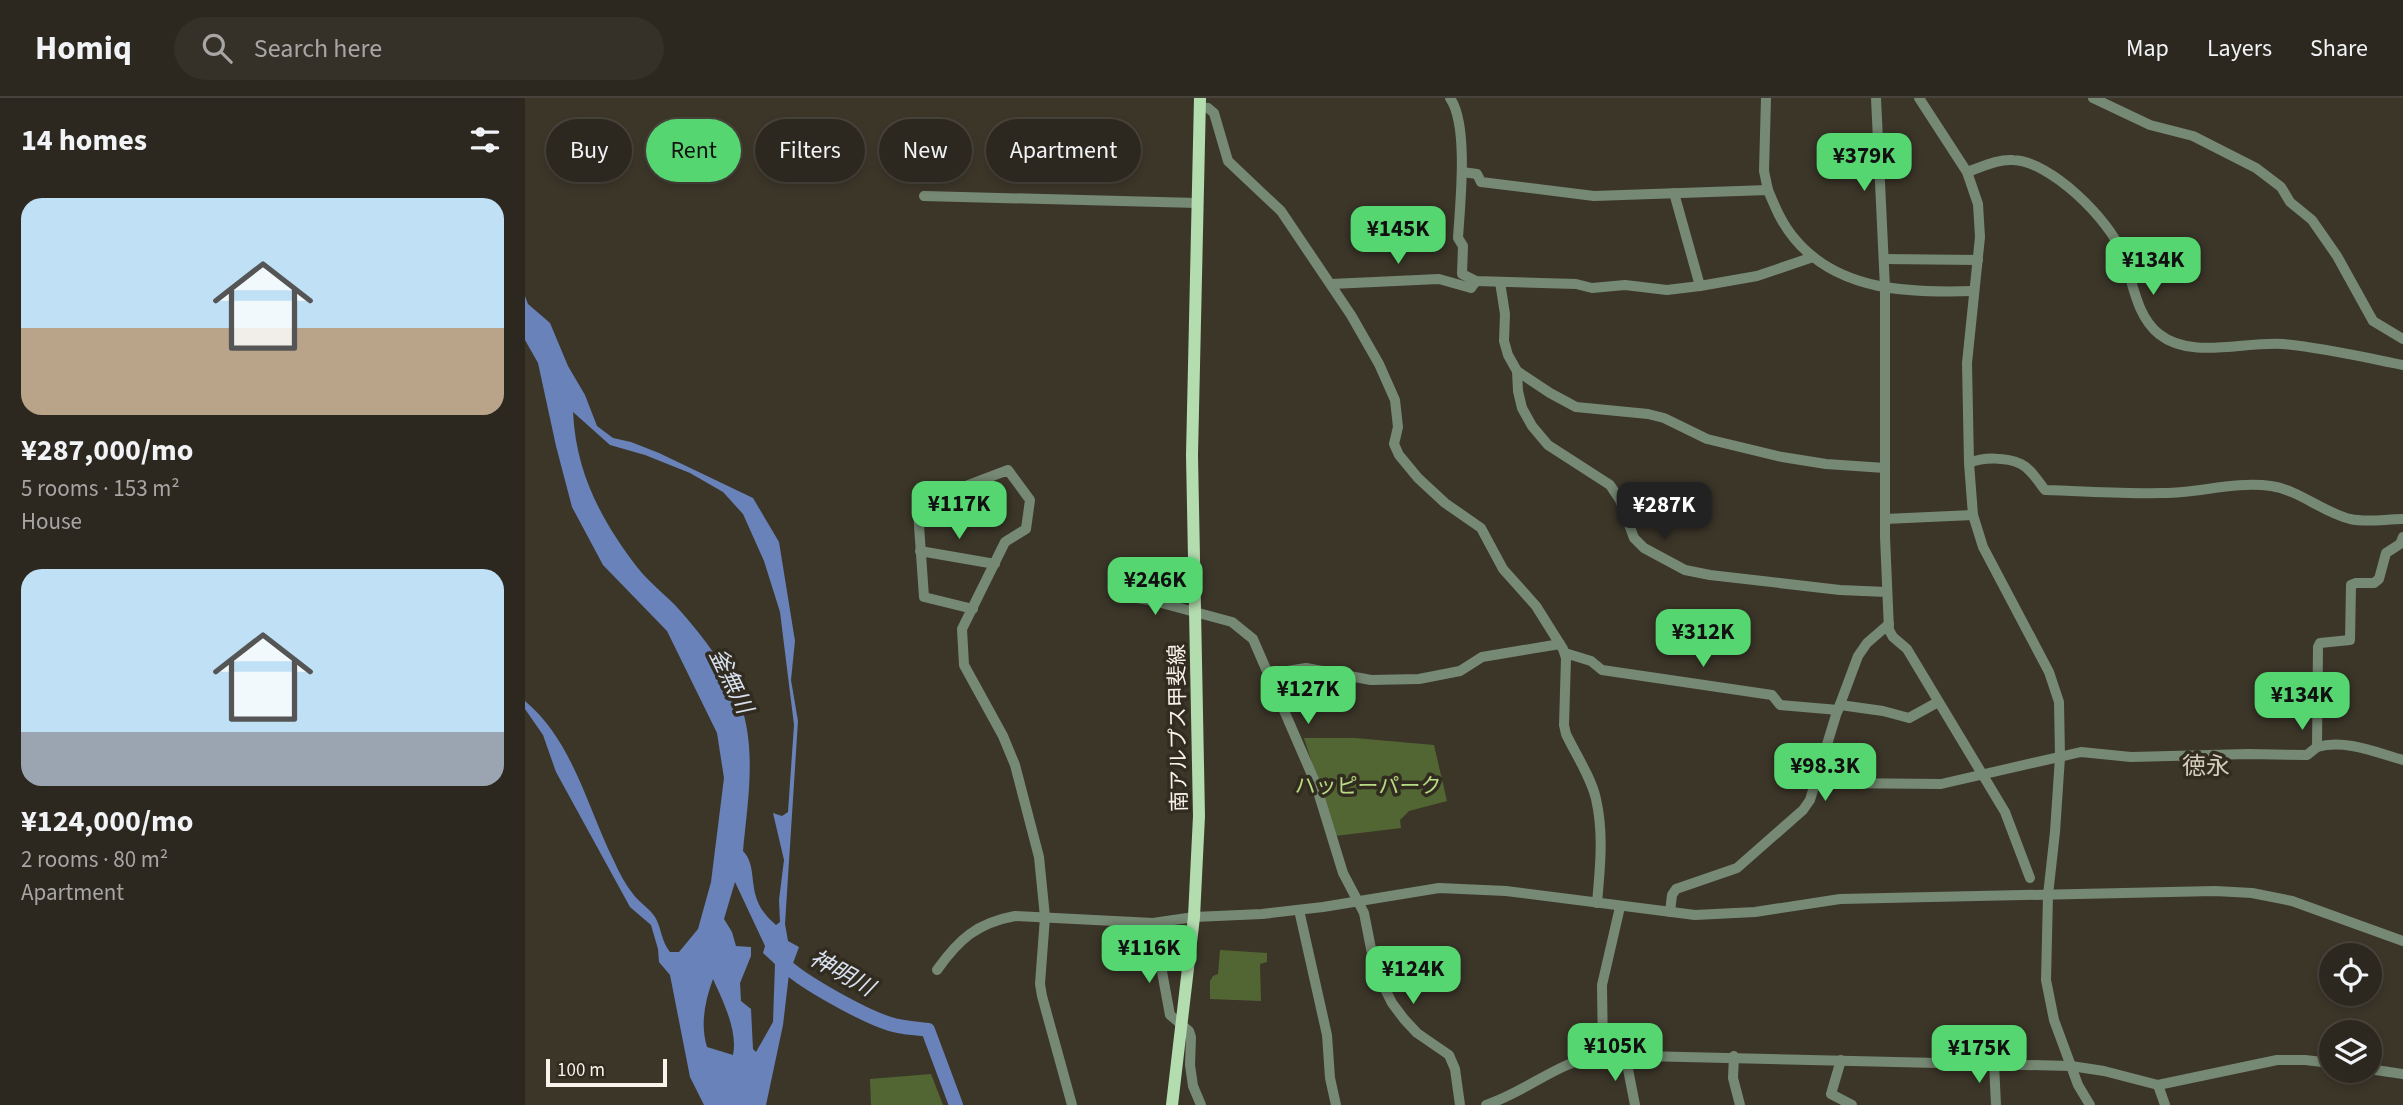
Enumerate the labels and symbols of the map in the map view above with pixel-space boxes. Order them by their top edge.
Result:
pin: ¥379K [1815,134,1913,193]
pin: ¥145K [1349,206,1447,266]
pin: ¥134K [2104,238,2202,297]
pin: ¥117K [910,482,1008,541]
pin: ¥287K [1615,482,1713,542]
pin: ¥246K [1106,558,1204,617]
pin: ¥312K [1654,610,1752,669]
water label: 釜無川 [701,643,762,722]
street label: 南アルプス甲斐線 [1162,644,1194,812]
pin: ¥127K [1259,666,1357,726]
pin: ¥134K [2253,672,2351,732]
pin: ¥98.3K [1768,744,1882,803]
district label: 徳永 [2182,749,2230,784]
park label: ハッピーパーク [1295,771,1441,801]
pin: ¥116K [1100,926,1198,985]
water label: 神明川 [804,942,883,1006]
pin: ¥124K [1364,946,1462,1006]
pin: ¥105K [1566,1024,1664,1083]
pin: ¥175K [1930,1026,2028,1085]
scale bar [546,1056,667,1088]

